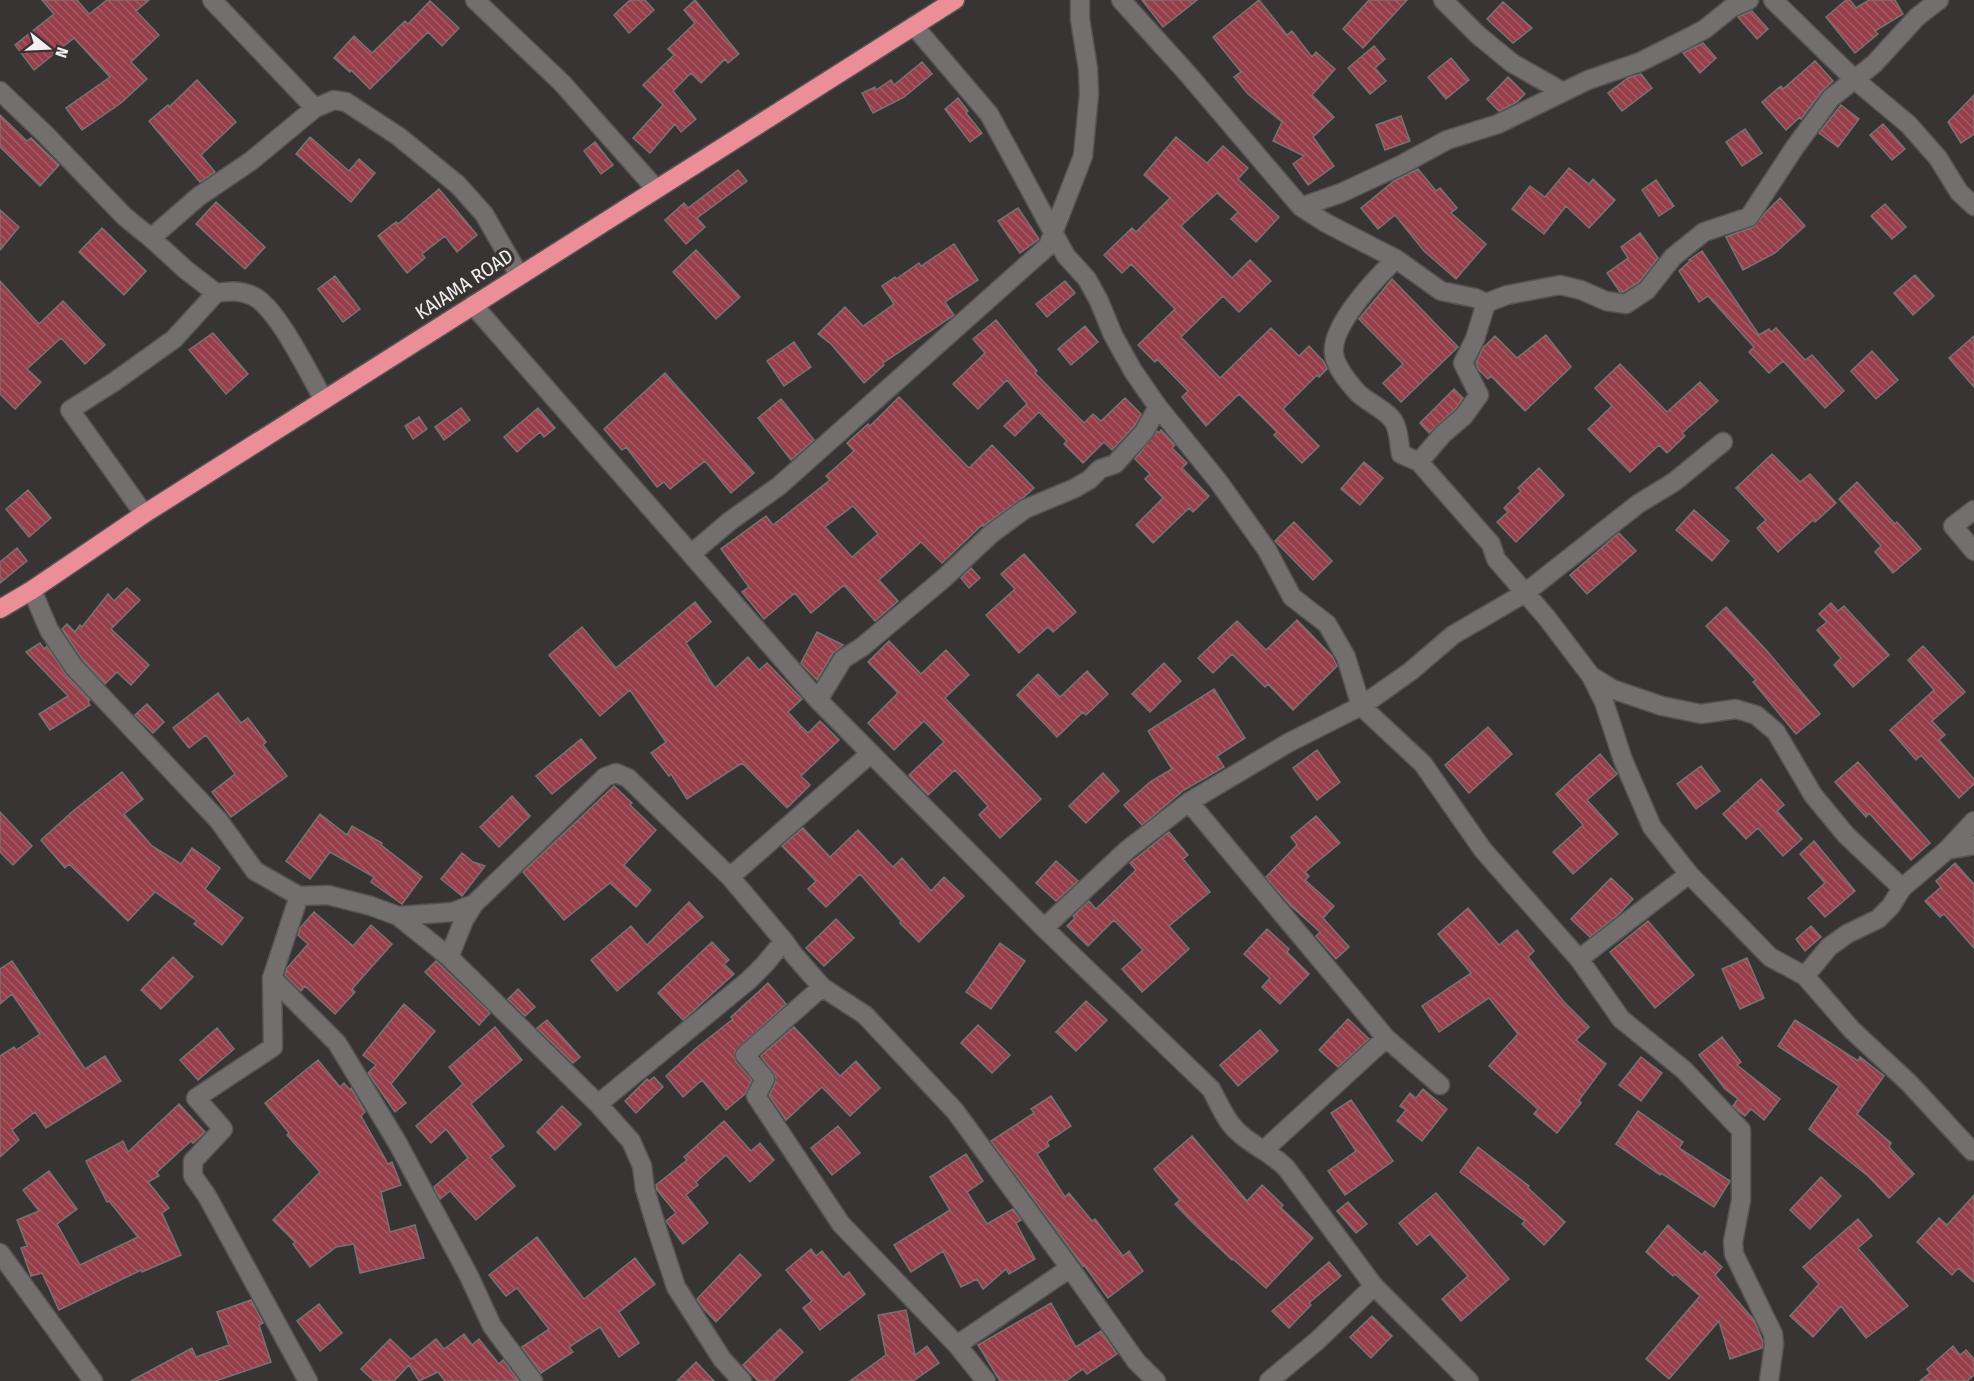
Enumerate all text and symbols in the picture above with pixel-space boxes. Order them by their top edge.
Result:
north arrow [18,18,78,78]
text: N [51,45,72,60]
street label: KAIAMA ROAD [411,244,517,324]

